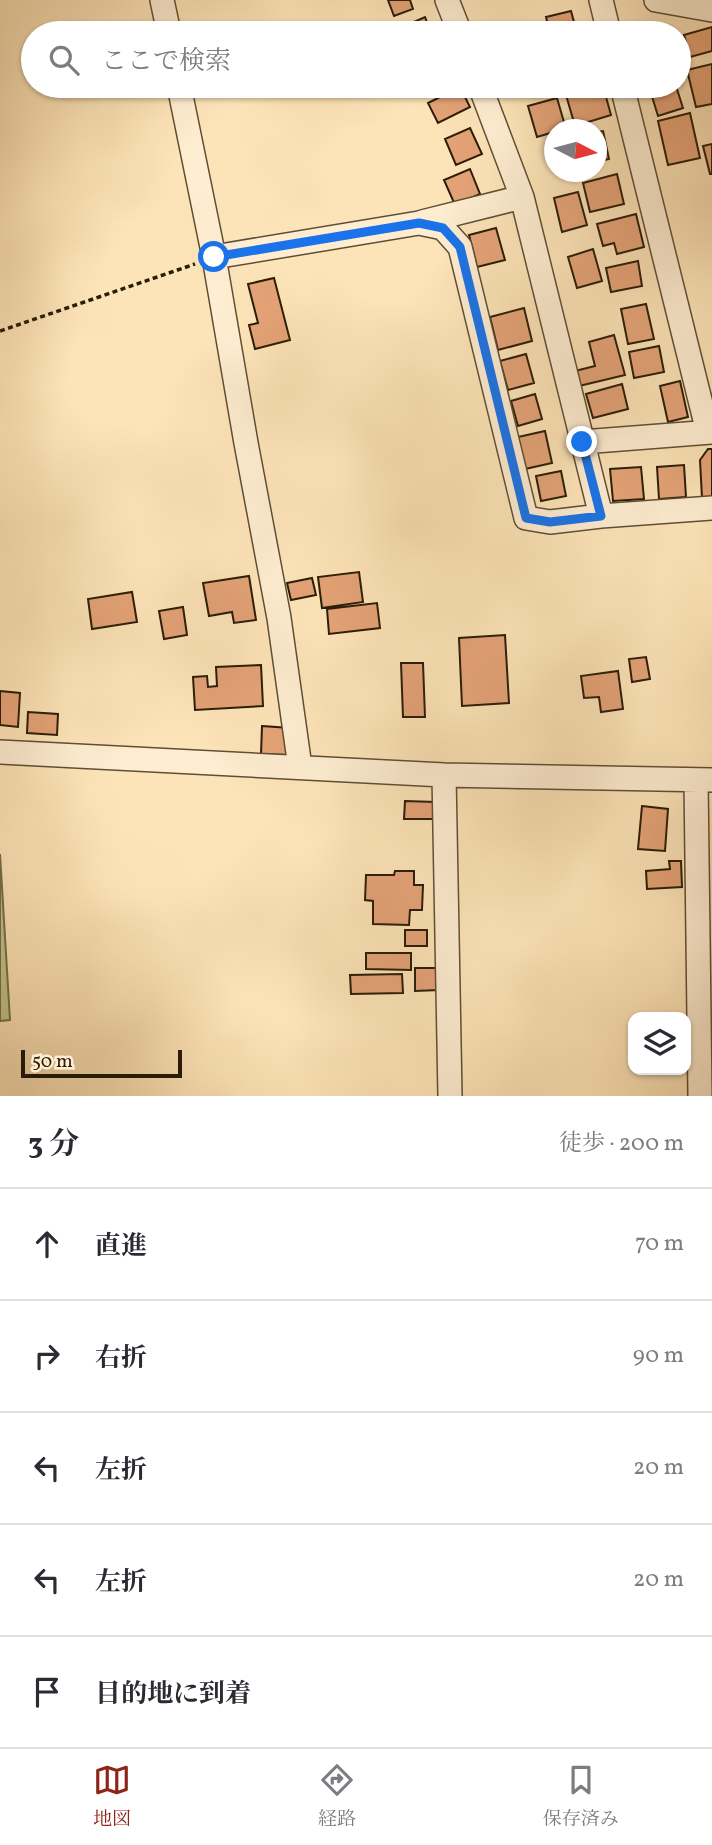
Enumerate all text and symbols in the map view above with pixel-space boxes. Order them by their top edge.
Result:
search box [21,21,691,98]
icon: search [45,41,83,79]
text: ここで検索 [101,44,231,80]
north arrow [544,119,607,182]
route start [198,241,229,272]
route end [566,426,597,457]
map controls [628,1012,691,1075]
button: layers [628,1012,691,1075]
scale bar [21,1047,182,1079]
text: 50 m [32,1049,73,1075]
text: 3 分 [28,1124,79,1166]
text: 徒歩 · 200 m [559,1128,684,1160]
icon: ahead [28,1225,66,1263]
text: 70 m [635,1228,684,1260]
text: 直進 [95,1229,147,1265]
icon: right [28,1337,66,1375]
text: 90 m [633,1340,684,1372]
text: 右折 [95,1341,147,1377]
icon: left [28,1449,66,1487]
text: 20 m [633,1452,684,1484]
text: 左折 [95,1453,147,1489]
icon: left [28,1561,66,1599]
text: 20 m [633,1564,684,1596]
text: 左折 [95,1565,147,1601]
icon: arrive [28,1673,66,1711]
text: 目的地に到着 [95,1677,251,1713]
tab: 地図 [93,1761,131,1833]
tab: 経路 [318,1761,356,1833]
tab: 保存済み [543,1761,619,1833]

